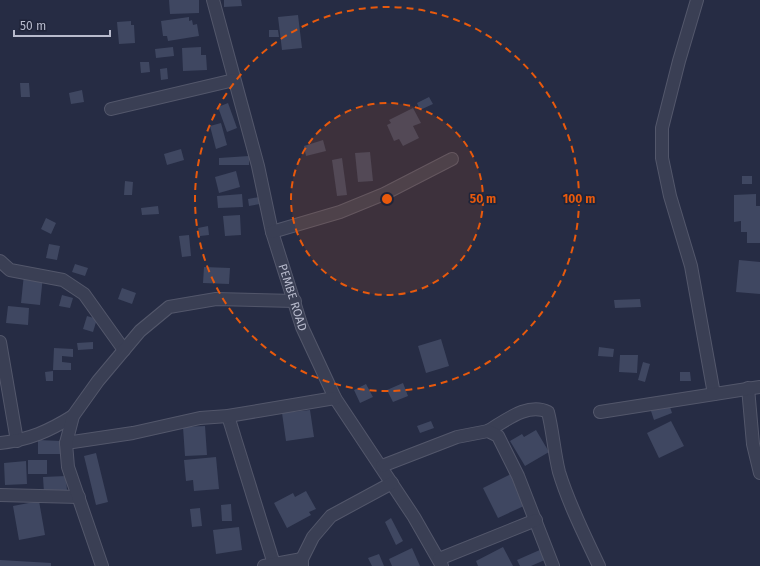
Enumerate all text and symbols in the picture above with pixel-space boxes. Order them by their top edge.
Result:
scale bar [14,12,110,38]
text: 50 m [20,19,46,33]
centre of rings [380,192,394,206]
text: 50 m [470,192,496,206]
text: 100 m [563,192,595,206]
street label: PEMBE ROAD [275,262,310,333]

